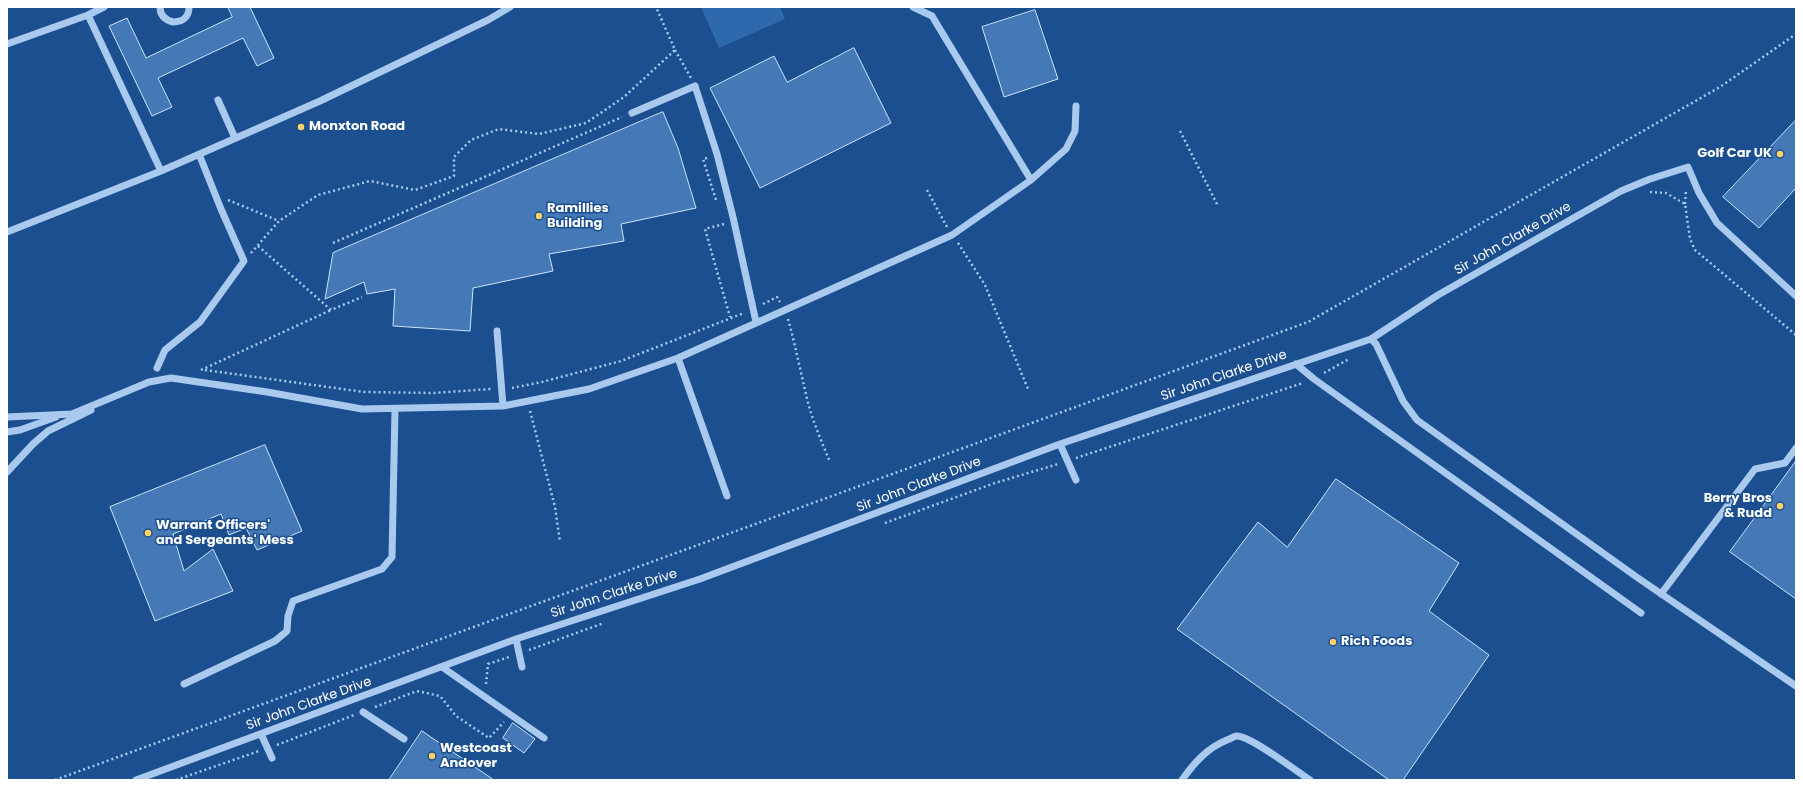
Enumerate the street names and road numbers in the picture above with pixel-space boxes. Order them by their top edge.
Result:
street label: Sir John Clarke Drive [1452,199,1574,279]
street label: Sir John Clarke Drive [1159,347,1289,405]
street label: Sir John Clarke Drive [855,454,983,516]
street label: Sir John Clarke Drive [549,566,679,622]
street label: Sir John Clarke Drive [244,674,374,734]

